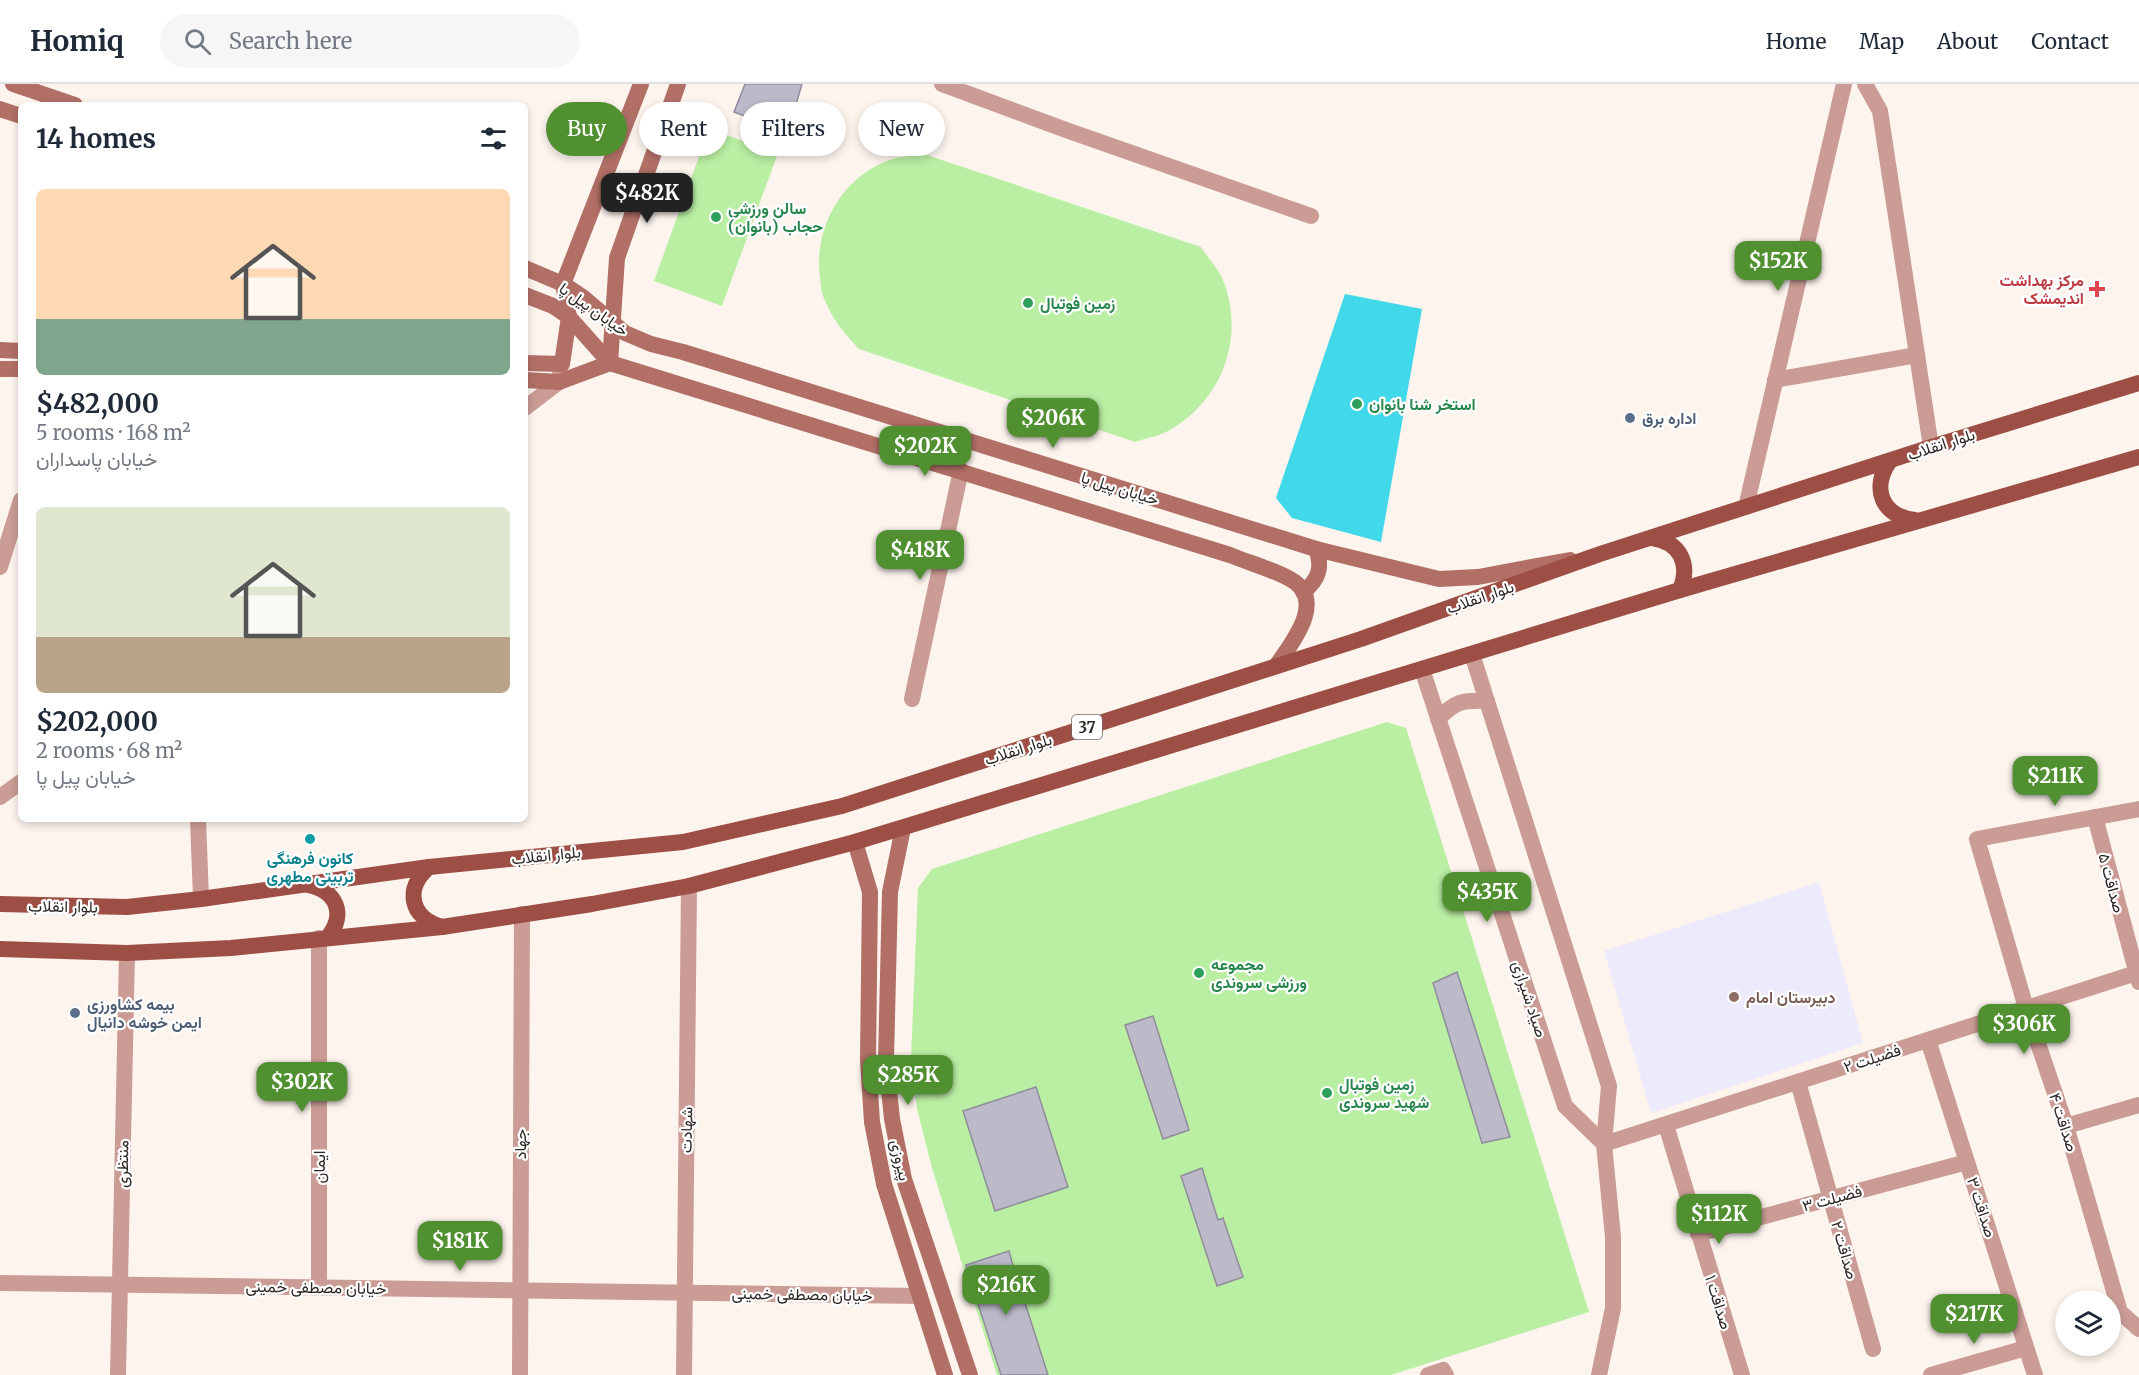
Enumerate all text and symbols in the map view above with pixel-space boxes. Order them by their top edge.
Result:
search box [160,14,580,68]
text: Homiq [30,23,124,59]
icon: search [181,25,214,58]
text: Search here [229,27,352,55]
text: Home [1766,28,1826,55]
text: Map [1859,28,1904,55]
text: About [1937,28,1998,55]
text: Contact [2031,28,2109,55]
chip: Buy [546,102,627,156]
chip: Rent [639,102,728,156]
chip: Filters [740,102,846,156]
chip: New [858,102,945,156]
text: 14 homes [36,122,156,155]
icon: filters [477,122,510,155]
pin: $482K [605,173,689,224]
text: $482K [615,180,679,205]
place label: سالن ورزشی حجاب (بانوان) [728,198,823,237]
marker: سالن ورزشی حجاب (بانوان) [709,210,723,224]
icon: home [219,228,327,336]
pin: $152K [1736,241,1820,292]
text: $152K [1749,248,1807,273]
place label: مرکز بهداشت اندیمشک [2000,270,2084,308]
street label: خیابان پیل پا [554,278,633,342]
marker: مرکز بهداشت اندیمشک [2088,280,2106,298]
place label: زمین فوتبال [1040,293,1116,314]
marker: زمین فوتبال [1021,296,1035,310]
text: $482,000 [36,387,159,420]
place label: استخر شنا بانوان [1369,394,1476,415]
marker: استخر شنا بانوان [1350,397,1364,411]
pin: $206K [1011,398,1095,449]
text: $206K [1021,405,1085,430]
place label: اداره برق [1642,408,1697,429]
marker: اداره برق [1623,411,1637,425]
text: 5 rooms · 168 m² [36,420,191,445]
street label: بلوار انقلاب [1905,424,1978,465]
pin: $202K [883,426,967,477]
text: $202K [893,433,957,458]
text: خیابان پاسداران [36,446,157,471]
street label: خیابان پیل پا [1078,467,1161,511]
pin: $418K [878,530,962,581]
text: $418K [890,537,950,562]
icon: home [219,546,327,654]
street label: بلوار انقلاب [1444,576,1517,619]
text: $202,000 [36,705,158,738]
road number: 37 [1072,715,1102,739]
street label: بلوار انقلاب [982,729,1055,770]
text: 2 rooms · 68 m² [36,738,183,763]
pin: $211K [2013,756,2097,807]
text: $211K [2027,763,2083,788]
text: خیابان پیل پا [36,764,136,789]
marker: کانون فرهنگی تربیتی مطهری [303,832,317,846]
street label: بلوار انقلاب [510,841,582,870]
place label: کانون فرهنگی تربیتی مطهری [266,848,354,887]
street label: صداقت ۵ [2094,851,2130,915]
pin: $435K [1445,872,1529,923]
text: $435K [1456,879,1518,904]
street label: بلوار انقلاب [28,895,98,918]
place label: مجموعه ورزشی سروندی [1211,954,1307,993]
street label: صیاد شیرازی [1507,958,1552,1040]
marker: مجموعه ورزشی سروندی [1192,966,1206,980]
place label: دبیرستان امام [1746,987,1836,1008]
marker: دبیرستان امام [1727,990,1741,1004]
place label: بیمه کشاورزی ایمن خوشه دانیال [87,994,202,1033]
pin: $306K [1982,1004,2066,1055]
marker: بیمه کشاورزی ایمن خوشه دانیال [68,1006,82,1020]
text: $306K [1992,1011,2056,1036]
street label: فضیلت ۲ [1841,1039,1903,1077]
pin: $285K [866,1055,950,1106]
pin: $302K [260,1062,344,1113]
text: $285K [877,1062,939,1087]
text: $302K [270,1069,334,1094]
place label: زمین فوتبال شهید سروندی [1339,1074,1429,1113]
marker: زمین فوتبال شهید سروندی [1320,1086,1334,1100]
street label: صداقت ۴ [2045,1090,2083,1154]
street label: شهادت [676,1107,697,1153]
street label: جهاد [510,1128,531,1159]
street label: پیروزی [885,1137,915,1183]
street label: منتظری [112,1140,133,1188]
street label: ایمان [309,1151,329,1183]
street label: صداقت ۳ [1963,1174,2001,1240]
street label: فضیلت ۳ [1800,1180,1864,1216]
pin: $112K [1677,1194,1761,1245]
text: $112K [1691,1201,1747,1226]
street label: صداقت ۲ [1827,1218,1863,1282]
pin: $181K [418,1221,502,1272]
text: $181K [432,1228,488,1253]
pin: $216K [964,1265,1048,1316]
text: $216K [976,1272,1036,1297]
street label: صداقت ۱ [1701,1272,1737,1332]
street label: خیابان مصطفی خمینی [245,1276,387,1299]
street label: خیابان مصطفی خمینی [731,1283,873,1306]
map controls [2055,1290,2121,1356]
button: layers [2055,1290,2121,1356]
pin: $217K [1932,1294,2016,1345]
text: $217K [1945,1301,2003,1326]

